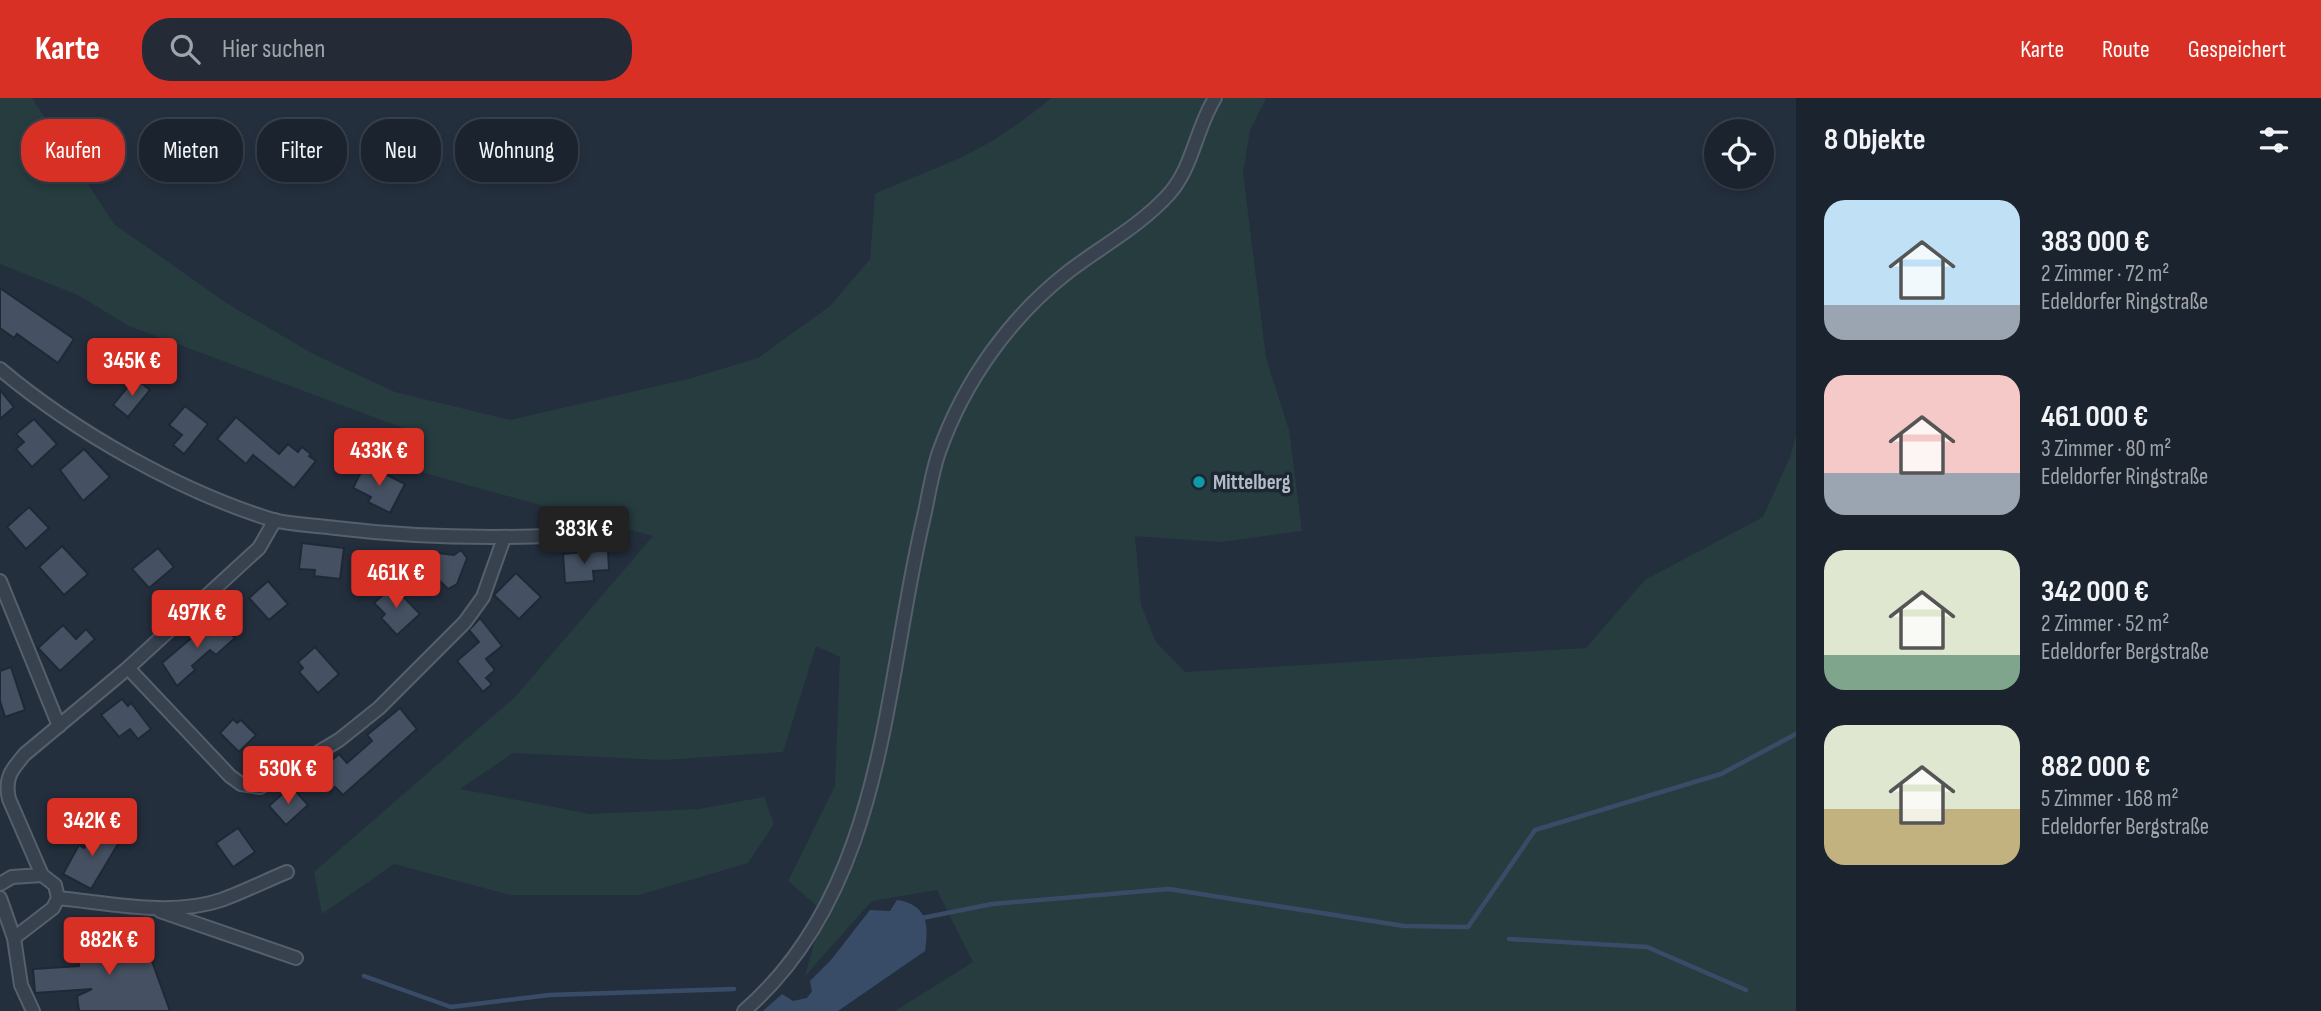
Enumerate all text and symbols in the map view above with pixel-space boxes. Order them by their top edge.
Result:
search box [142,18,632,81]
text: Karte [35,29,100,69]
icon: search [166,30,204,68]
text: Hier suchen [222,34,325,65]
text: Karte [2020,35,2064,64]
text: Route [2102,35,2150,64]
text: Gespeichert [2188,35,2286,64]
chip: Kaufen [21,119,125,182]
chip: Mieten [139,119,243,182]
chip: Filter [257,119,347,182]
chip: Neu [361,119,441,182]
chip: Wohnung [455,119,578,182]
map controls [1704,119,1774,189]
button: locate [1704,119,1774,189]
icon: filters [2255,121,2293,159]
text: 8 Objekte [1824,122,1926,158]
text: 383 000 € [2041,224,2150,260]
icon: home [1880,228,1964,312]
text: 2 Zimmer · 72 m² [2041,260,2169,288]
text: Edeldorfer Ringstraße [2041,288,2208,316]
pin: 345K € [75,338,189,398]
text: 345K € [103,347,161,375]
text: 461 000 € [2041,399,2148,435]
icon: home [1880,403,1964,487]
pin: 433K € [322,428,436,488]
text: 3 Zimmer · 80 m² [2041,435,2171,463]
text: 433K € [350,437,408,465]
text: Edeldorfer Ringstraße [2041,463,2208,491]
place label: Mittelberg [1213,470,1291,495]
marker: Mittelberg [1191,474,1207,490]
pin: 383K € [527,506,641,566]
text: 383K € [555,515,613,543]
pin: 461K € [339,550,453,610]
text: 461K € [367,559,425,587]
text: 342 000 € [2041,574,2149,610]
icon: home [1880,578,1964,662]
pin: 497K € [140,590,254,650]
text: 497K € [168,599,226,627]
text: 2 Zimmer · 52 m² [2041,610,2170,638]
text: Edeldorfer Bergstraße [2041,638,2209,666]
pin: 530K € [231,746,345,806]
text: 882 000 € [2041,749,2150,785]
icon: home [1880,753,1964,837]
text: 530K € [259,755,317,783]
text: 5 Zimmer · 168 m² [2041,785,2179,813]
pin: 342K € [35,798,149,858]
text: 342K € [63,807,121,835]
text: Edeldorfer Bergstraße [2041,813,2209,841]
pin: 882K € [52,918,166,977]
text: 882K € [80,926,138,954]

